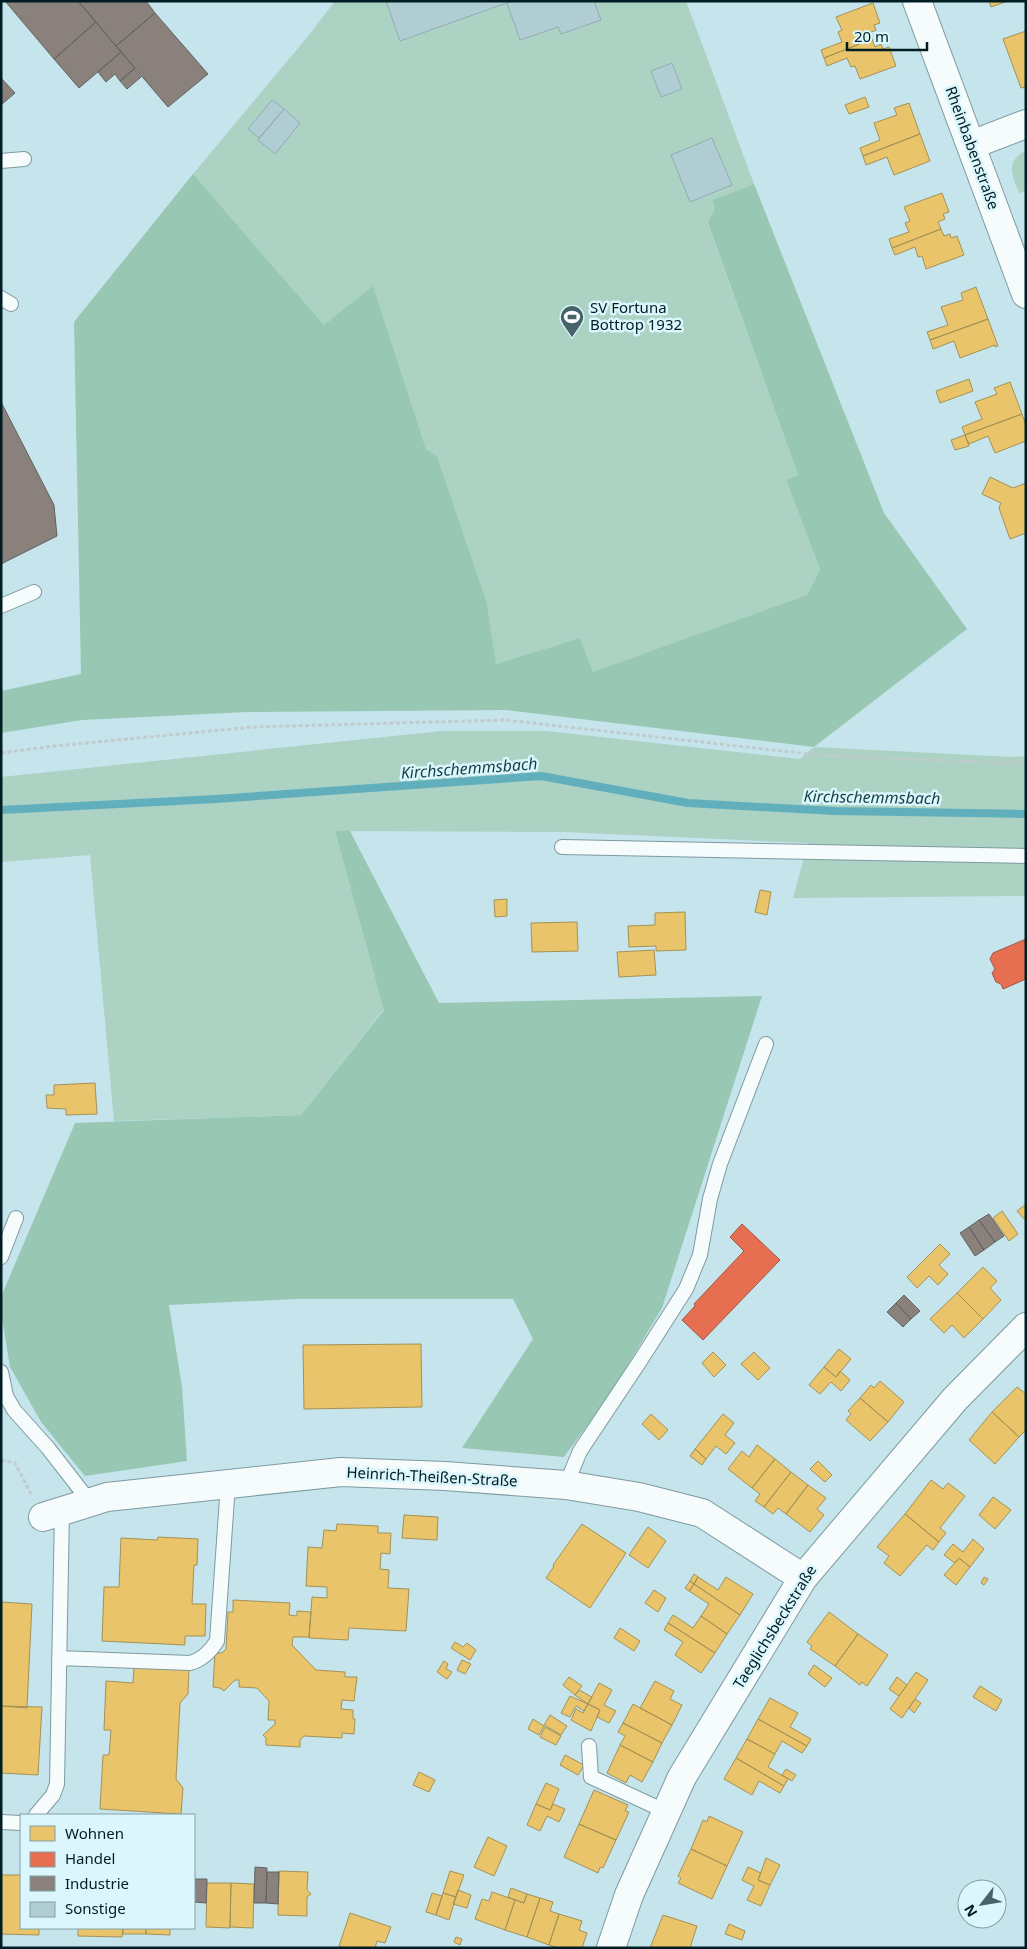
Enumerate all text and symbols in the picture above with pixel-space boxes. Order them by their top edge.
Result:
scale bar [847,20,927,52]
text: 20 m [854,26,889,46]
street label: Rheinbabenstraße [941,83,1005,212]
place label: SV Fortuna Bottrop 1932 [590,297,682,334]
sports icon: SV Fortuna Bottrop 1932 [559,304,585,338]
water label: Kirchschemmsbach [400,752,538,784]
water label: Kirchschemmsbach [803,785,941,809]
street label: Heinrich-Theißen-Straße [346,1462,518,1490]
street label: Taeglichsbeckstraße [728,1561,820,1692]
legend [20,1814,195,1929]
text: Wohnen [65,1823,124,1843]
text: Handel [65,1848,115,1868]
text: Industrie [65,1873,129,1893]
north arrow [957,1879,1007,1929]
text: Sonstige [65,1898,126,1918]
text: N [959,1901,982,1921]

